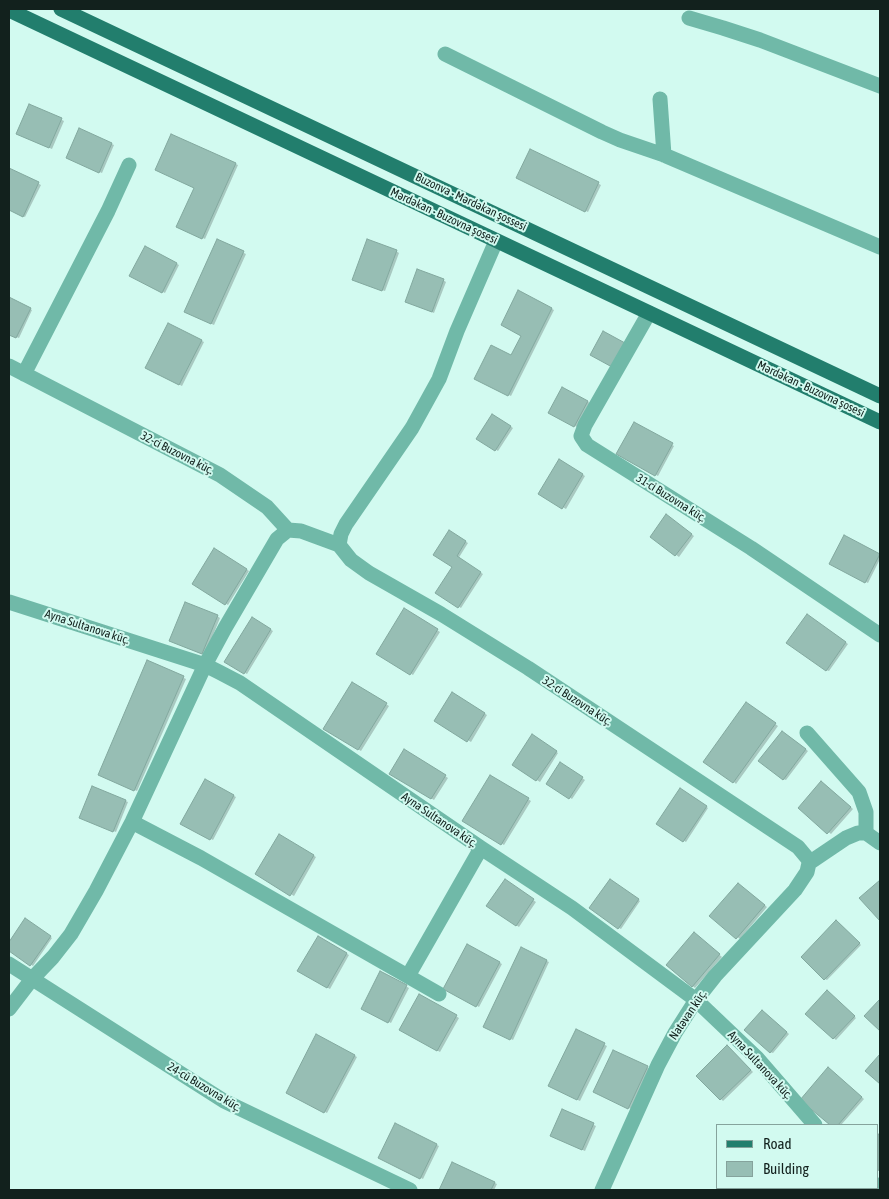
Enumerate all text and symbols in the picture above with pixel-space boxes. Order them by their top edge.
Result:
street label: Buzonva - Mərdəkan şossesi [413,170,529,234]
street label: Mərdəkan - Buzovna şosesi [388,185,500,247]
street label: Mərdəkan - Buzovna şosesi [755,358,867,420]
street label: 32-ci Buzovna küç. [138,428,216,478]
street label: 31-ci Buzovna küç. [634,471,708,525]
street label: Ayna Sultanova küç. [43,607,131,647]
street label: 32-ci Buzovna küç. [540,673,614,729]
street label: Ayna Sultanova küç. [399,789,479,851]
street label: Natəvan küç. [666,987,710,1043]
street label: Ayna Sultanova küç. [725,1028,795,1102]
street label: 24-cü Buzovna küç. [165,1059,243,1115]
legend [716,1124,879,1189]
text: Road [763,1135,792,1152]
text: Building [763,1160,809,1177]

